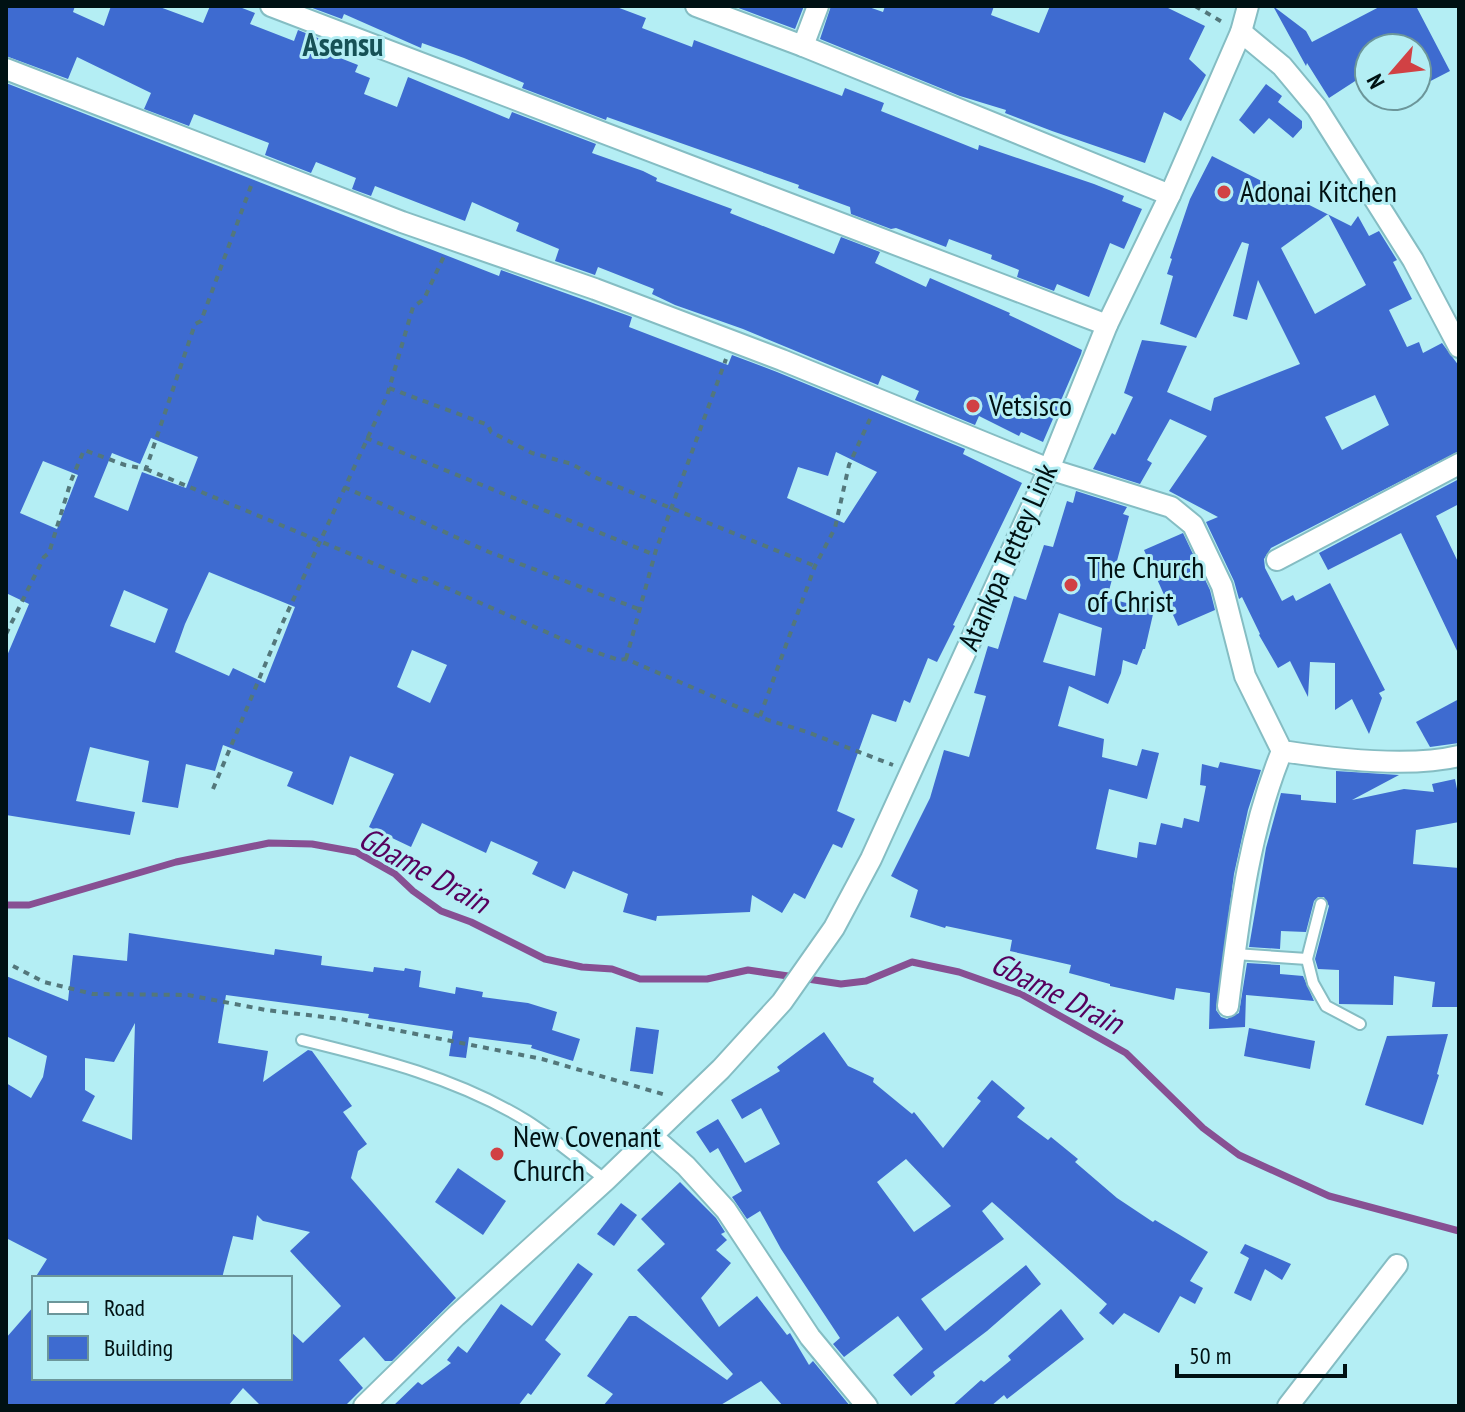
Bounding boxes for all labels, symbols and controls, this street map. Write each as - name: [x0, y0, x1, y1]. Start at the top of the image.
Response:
- district label: Asensu: [302, 23, 383, 65]
- north arrow: [1353, 32, 1433, 112]
- text: N: [1360, 70, 1390, 93]
- place label: Adonai Kitchen: [1240, 171, 1397, 210]
- marker: Adonai Kitchen: [1215, 183, 1233, 201]
- place label: Vetsisco: [988, 385, 1072, 424]
- marker: Vetsisco: [964, 397, 982, 415]
- street label: Atankpa Tettey Link: [948, 456, 1065, 656]
- place label: The Church of Christ: [1087, 547, 1204, 620]
- marker: The Church of Christ: [1062, 576, 1080, 594]
- water label: Gbame Drain: [352, 816, 499, 923]
- water label: Gbame Drain: [984, 941, 1132, 1044]
- place label: New Covenant Church: [513, 1116, 662, 1189]
- marker: New Covenant Church: [488, 1145, 506, 1163]
- legend: [32, 1276, 292, 1380]
- text: Road: [104, 1292, 145, 1323]
- scale bar: [1177, 1328, 1345, 1378]
- text: Building: [104, 1332, 173, 1363]
- text: 50 m: [1189, 1340, 1231, 1371]

